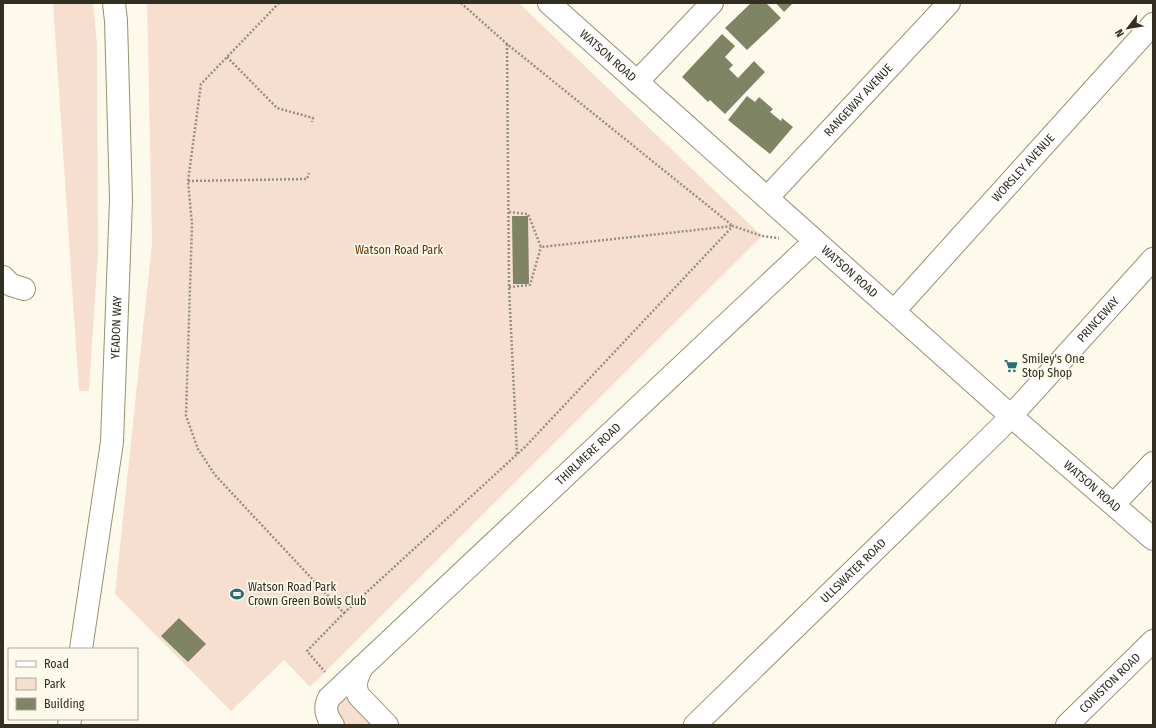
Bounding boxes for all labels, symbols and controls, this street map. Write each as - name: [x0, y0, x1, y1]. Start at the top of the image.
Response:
- north arrow: [1108, 8, 1148, 48]
- street label: WATSON ROAD: [577, 27, 639, 84]
- text: N: [1113, 27, 1127, 39]
- street label: RANGEWAY AVENUE: [821, 61, 896, 139]
- street label: WORSLEY AVENUE: [989, 131, 1058, 205]
- park label: Watson Road Park: [355, 243, 443, 257]
- street label: WATSON ROAD: [818, 243, 881, 300]
- street label: PRINCEWAY: [1074, 294, 1122, 345]
- street label: YEADON WAY: [108, 295, 124, 359]
- place label: Smiley's One Stop Shop: [1022, 352, 1085, 380]
- supermarket icon: Smiley's One Stop Shop: [1003, 358, 1019, 374]
- street label: THIRLMERE ROAD: [553, 420, 624, 488]
- street label: WATSON ROAD: [1061, 458, 1123, 515]
- street label: ULLSWATER ROAD: [818, 536, 889, 606]
- place label: Watson Road Park Crown Green Bowls Club: [248, 580, 366, 608]
- sports icon: Watson Road Park Crown Green Bowls Club: [229, 586, 245, 602]
- legend: [8, 648, 138, 720]
- street label: CONISTON ROAD: [1077, 650, 1143, 716]
- text: Road: [44, 657, 69, 671]
- text: Park: [44, 677, 66, 691]
- text: Building: [44, 697, 85, 711]

